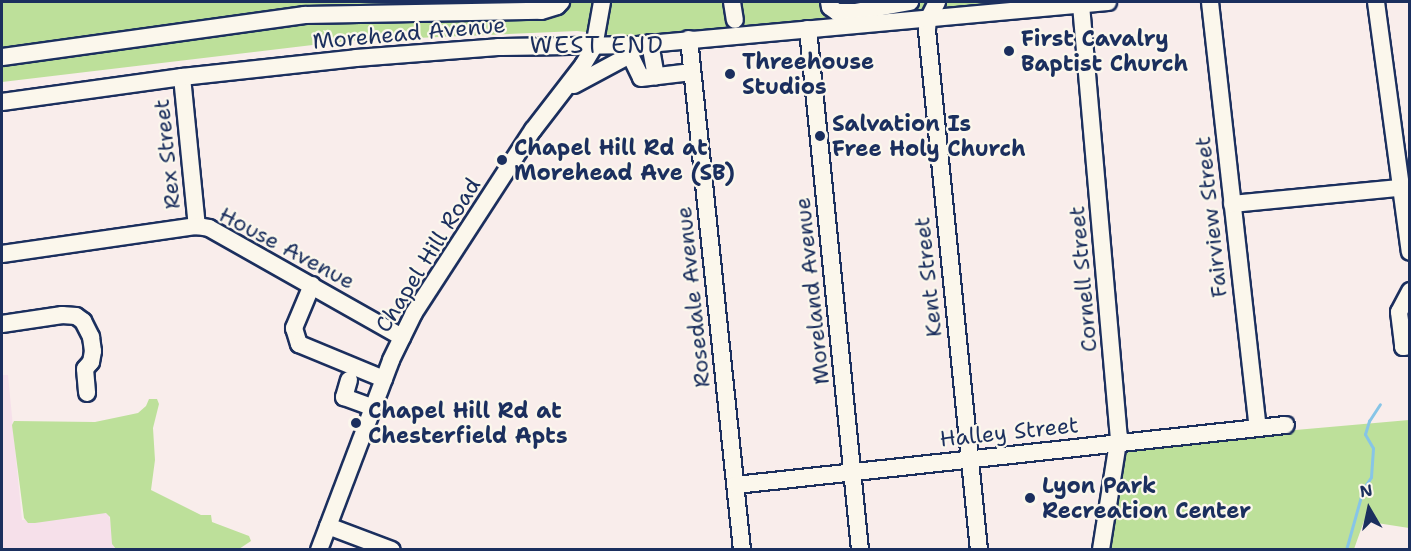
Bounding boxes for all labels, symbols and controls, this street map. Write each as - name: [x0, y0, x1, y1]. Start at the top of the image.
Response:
- street label: Morehead Avenue: [311, 11, 507, 55]
- place label: First Cavalry Baptist Church: [1021, 25, 1188, 76]
- district label: WEST END: [530, 32, 664, 60]
- marker: First Cavalry Baptist Church: [1002, 44, 1016, 58]
- place label: Threehouse Studios: [742, 48, 874, 100]
- marker: Threehouse Studios: [723, 67, 737, 81]
- street label: Rex Street: [148, 98, 186, 210]
- place label: Salvation Is Free Holy Church: [832, 110, 1026, 162]
- marker: Salvation Is Free Holy Church: [813, 129, 827, 143]
- place label: Chapel Hill Rd at Morehead Ave (SB): [514, 134, 735, 186]
- street label: Fairview Street: [1189, 135, 1233, 299]
- marker: Chapel Hill Rd at Morehead Ave (SB): [495, 153, 509, 167]
- street label: Chapel Hill Road: [370, 173, 486, 337]
- street label: Moreland Avenue: [789, 196, 835, 386]
- street label: House Avenue: [215, 201, 359, 295]
- street label: Rosedale Avenue: [670, 205, 716, 389]
- street label: Cornell Street: [1063, 205, 1103, 353]
- street label: Kent Street: [909, 216, 947, 338]
- place label: Chapel Hill Rd at Chesterfield Apts: [368, 397, 568, 448]
- street label: Halley Street: [938, 412, 1080, 452]
- marker: Chapel Hill Rd at Chesterfield Apts: [349, 416, 363, 430]
- place label: Lyon Park Recreation Center: [1042, 472, 1251, 524]
- north arrow: [1339, 479, 1399, 539]
- text: N: [1358, 479, 1374, 502]
- marker: Lyon Park Recreation Center: [1023, 491, 1037, 505]

